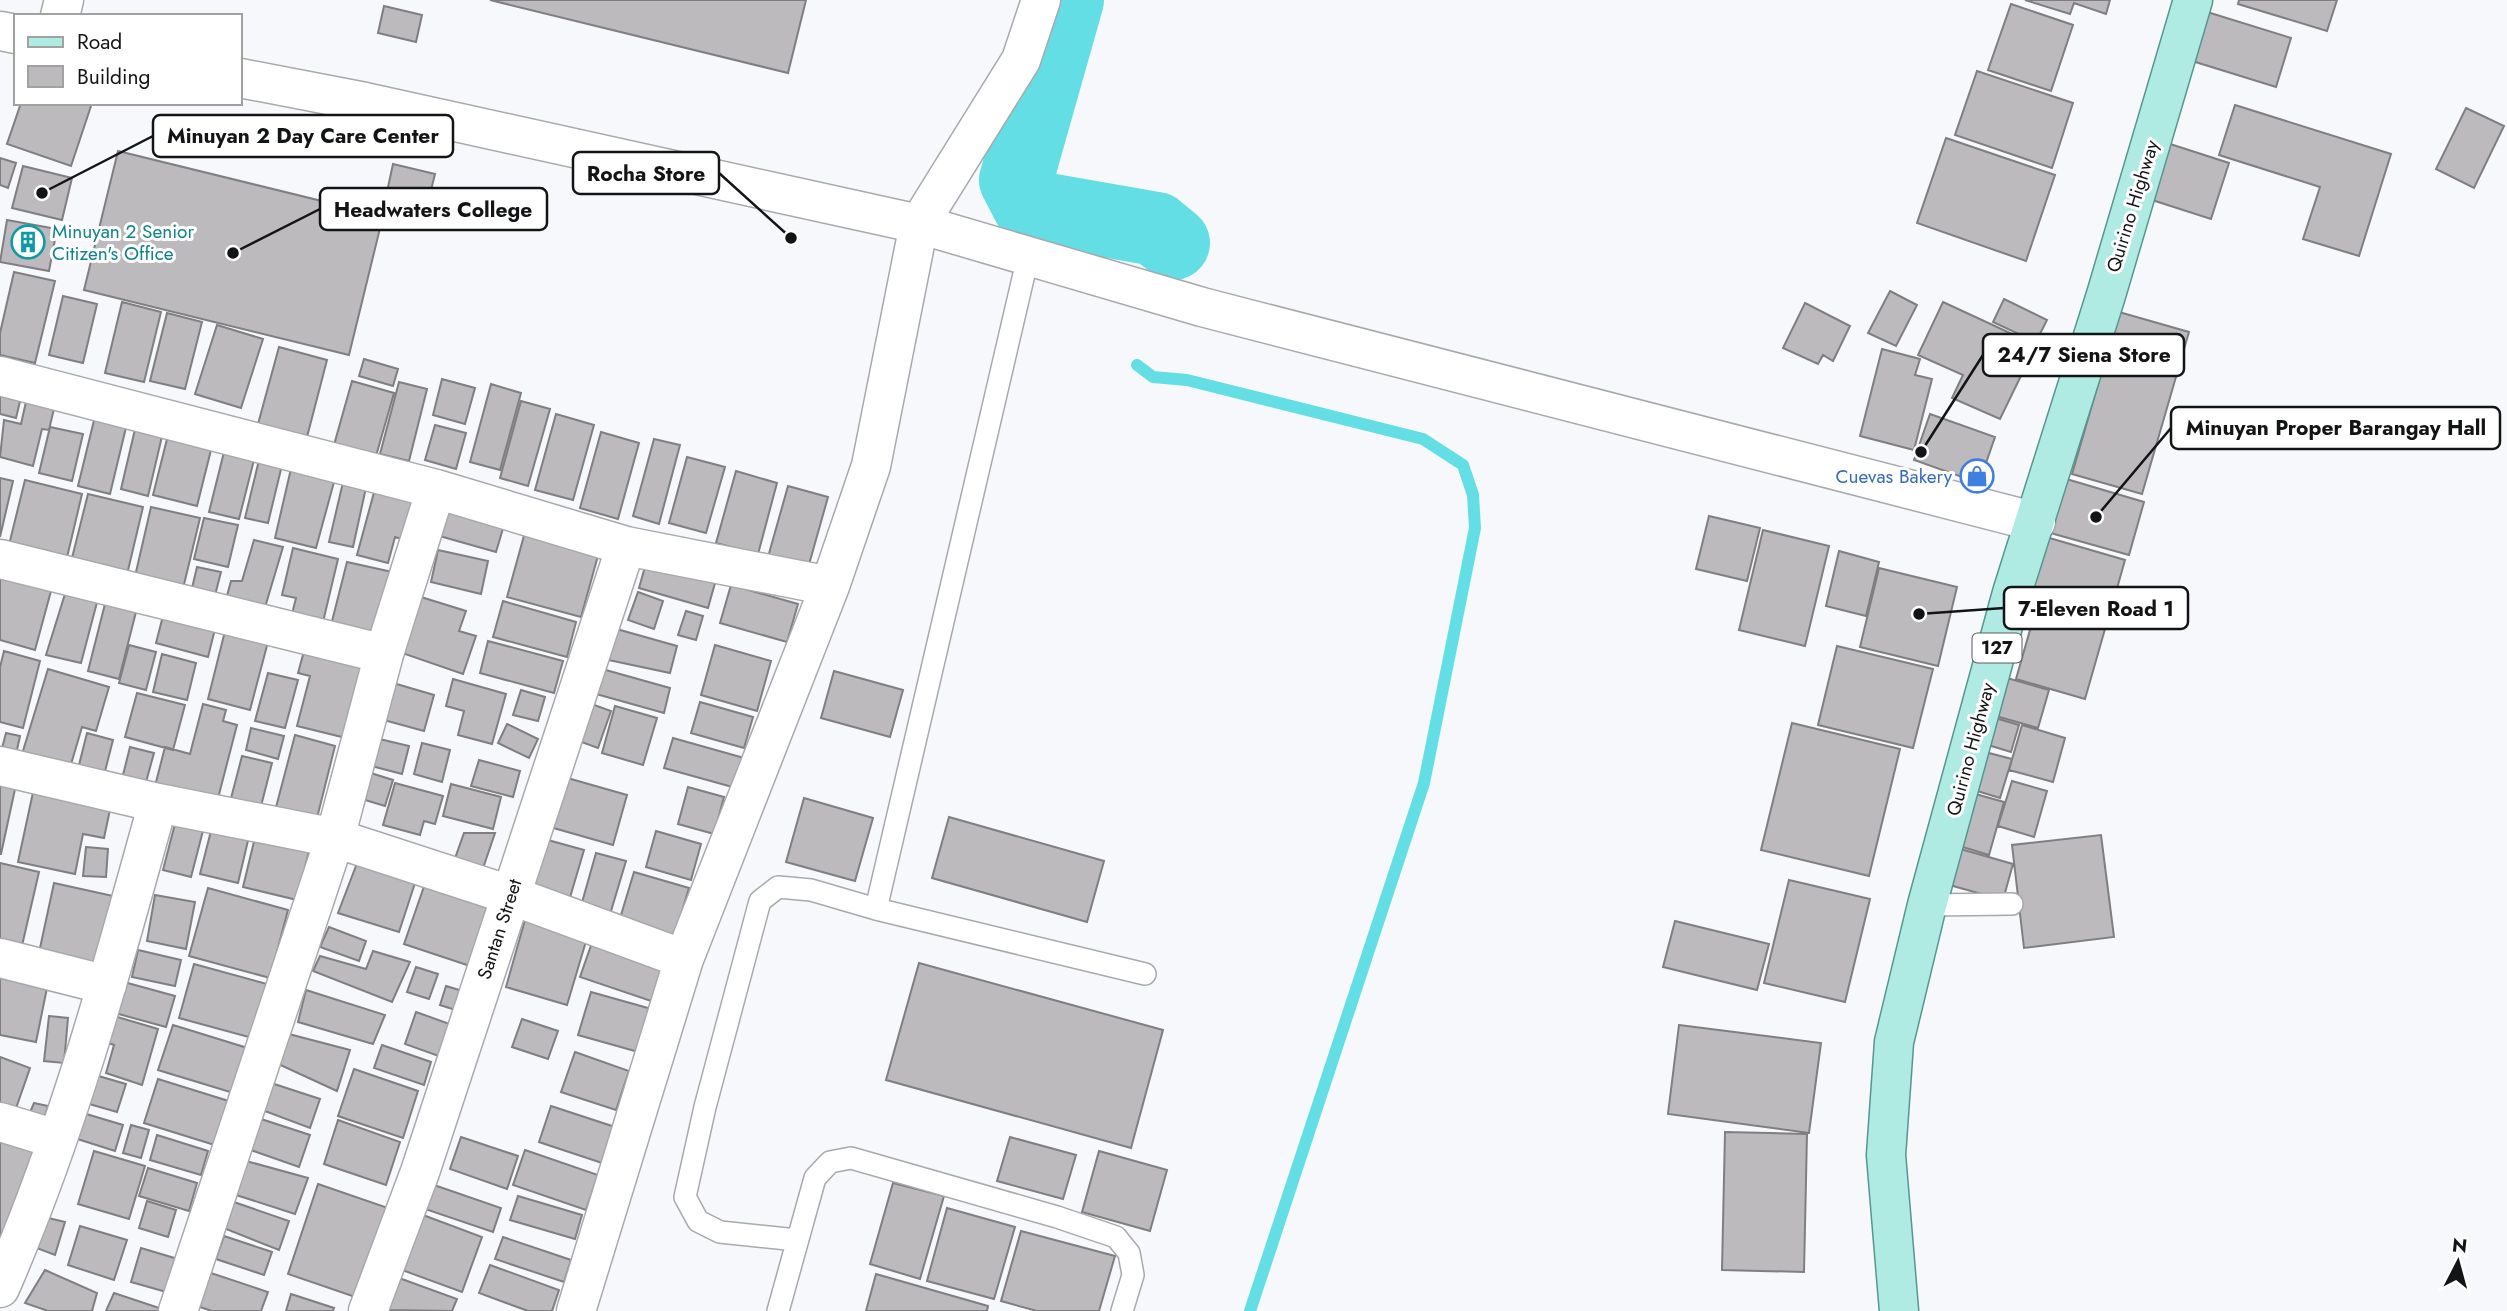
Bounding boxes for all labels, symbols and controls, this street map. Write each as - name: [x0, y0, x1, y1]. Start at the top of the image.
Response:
- legend: [14, 14, 242, 105]
- text: Road: [77, 27, 122, 57]
- text: Building: [77, 62, 150, 92]
- callout: Minuyan 2 Day Care Center: [153, 115, 453, 157]
- text: Minuyan 2 Day Care Center: [167, 121, 439, 151]
- street label: Quirino Highway: [2100, 136, 2166, 276]
- callout: Rocha Store: [573, 152, 719, 194]
- text: Rocha Store: [587, 159, 705, 189]
- callout: Headwaters College: [320, 188, 547, 230]
- text: Headwaters College: [334, 195, 532, 225]
- place label: Minuyan 2 Senior Citizen's Office: [52, 218, 194, 267]
- building icon: Minuyan 2 Senior Citizen's Office: [9, 223, 47, 261]
- callout: 24/7 Siena Store: [1983, 334, 2184, 376]
- text: 24/7 Siena Store: [1997, 340, 2171, 370]
- callout: Minuyan Proper Barangay Hall: [2171, 407, 2500, 449]
- text: Minuyan Proper Barangay Hall: [2186, 413, 2486, 443]
- shop icon: Cuevas Bakery: [1958, 457, 1996, 495]
- place label: Cuevas Bakery: [1836, 463, 1953, 490]
- callout: 7-Eleven Road 1: [2004, 587, 2188, 629]
- text: 7-Eleven Road 1: [2018, 594, 2174, 624]
- road number: 127: [1972, 634, 2022, 662]
- street label: Quirino Highway: [1940, 679, 2001, 819]
- street label: Santan Street: [471, 875, 529, 983]
- north arrow: [2423, 1227, 2493, 1297]
- text: N: [2451, 1231, 2469, 1260]

